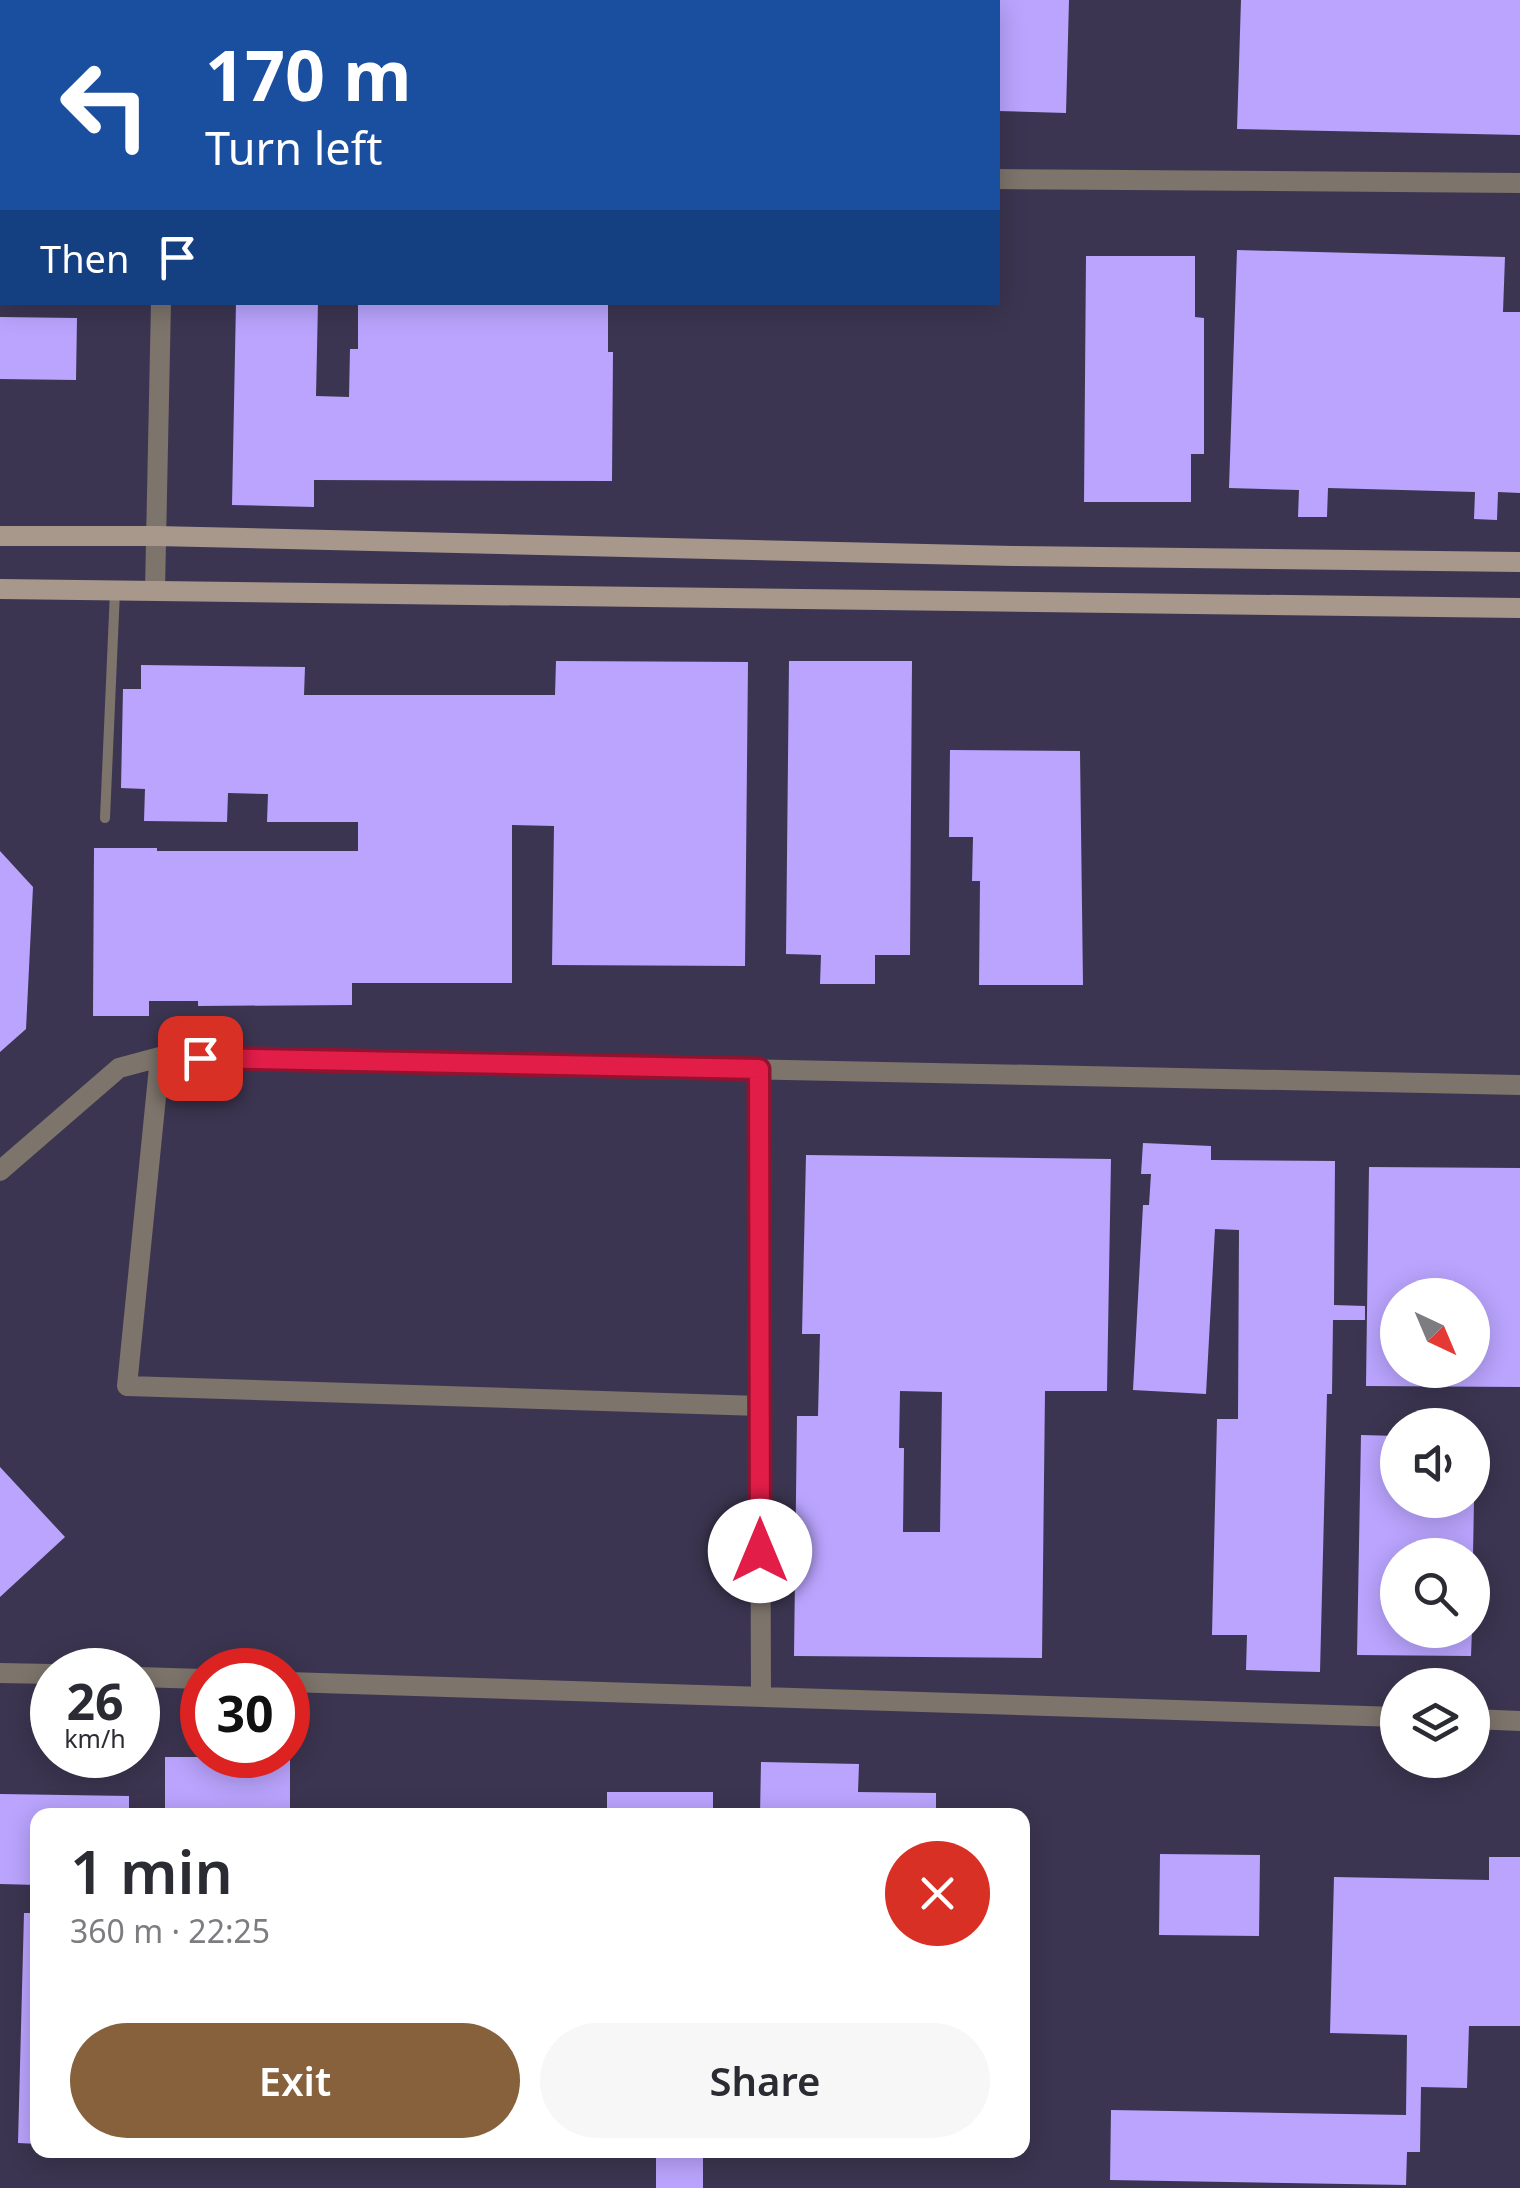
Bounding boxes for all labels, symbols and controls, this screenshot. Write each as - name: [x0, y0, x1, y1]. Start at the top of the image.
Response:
- text: 170 m: [205, 26, 412, 122]
- icon: left: [40, 40, 170, 170]
- text: Turn left: [205, 117, 382, 178]
- icon: arrive: [150, 230, 205, 285]
- text: Then: [40, 232, 130, 284]
- pin: [158, 1016, 243, 1101]
- icon: arrive: [173, 1031, 228, 1086]
- north arrow: [1380, 1278, 1490, 1388]
- map controls: [1380, 1278, 1490, 1778]
- button: sound: [1380, 1408, 1490, 1518]
- position arrow: [708, 1499, 812, 1603]
- button: search: [1380, 1538, 1490, 1648]
- speed limit sign: 30: [180, 1648, 310, 1778]
- text: 26: [66, 1667, 124, 1735]
- button: layers: [1380, 1668, 1490, 1778]
- text: km/h: [64, 1721, 126, 1755]
- text: 1 min: [70, 1830, 233, 1912]
- button: close: [885, 1841, 990, 1946]
- text: 360 m · 22:25: [70, 1909, 270, 1952]
- button: Exit: [70, 2023, 520, 2138]
- button: Share: [540, 2023, 990, 2138]

